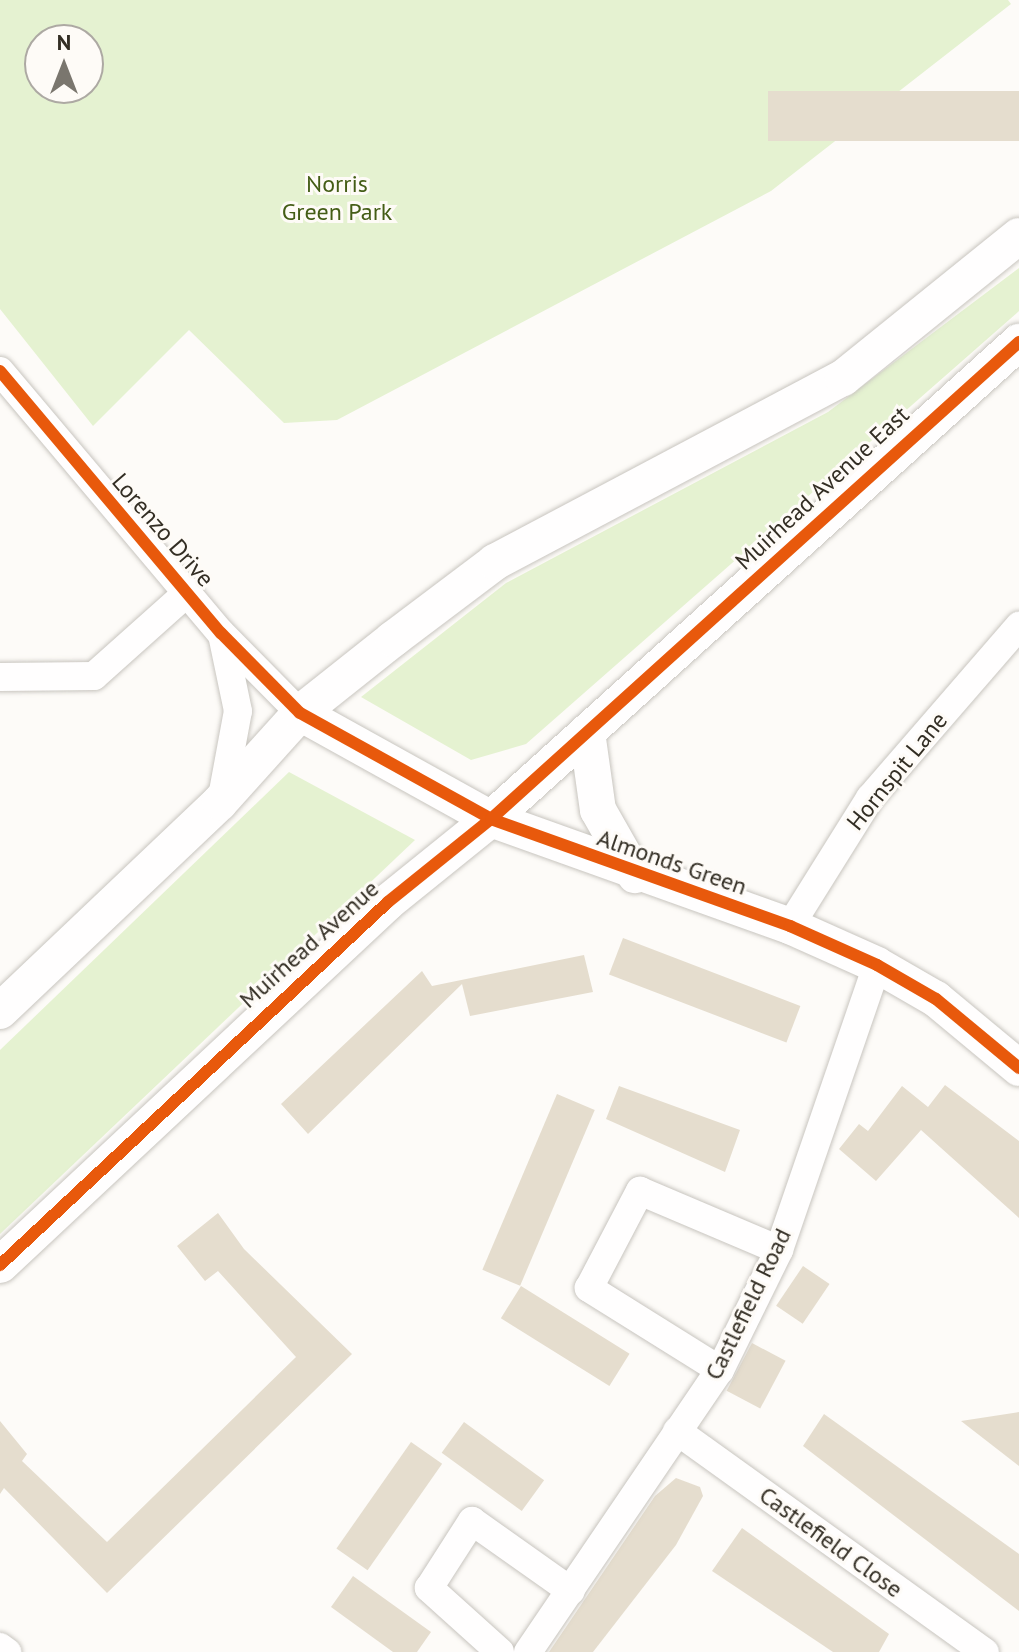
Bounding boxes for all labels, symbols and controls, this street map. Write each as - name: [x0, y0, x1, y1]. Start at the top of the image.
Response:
- north arrow: [24, 24, 104, 104]
- text: N: [57, 28, 71, 56]
- park label: Norris Green Park: [282, 170, 392, 226]
- street label: Muirhead Avenue East: [729, 400, 915, 576]
- street label: Lorenzo Drive: [106, 467, 220, 593]
- street label: Hornspit Lane: [841, 706, 953, 836]
- street label: Almonds Green: [594, 823, 750, 901]
- street label: Muirhead Avenue: [233, 874, 385, 1014]
- street label: Castlefield Road: [699, 1224, 797, 1384]
- street label: Castlefield Close: [754, 1480, 908, 1604]

